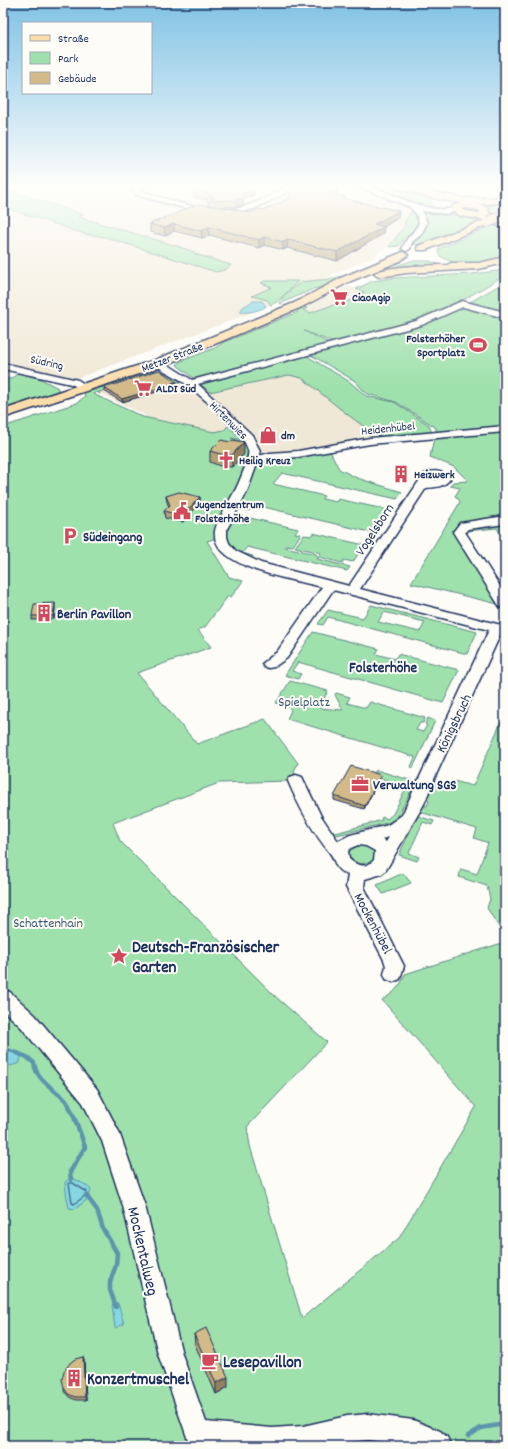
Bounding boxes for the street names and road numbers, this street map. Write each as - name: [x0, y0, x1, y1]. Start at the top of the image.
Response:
- street label: Metzer Straße: [139, 339, 206, 378]
- street label: Südring: [28, 351, 65, 376]
- street label: Hirtenwies: [205, 398, 251, 444]
- street label: Heidenhübel: [360, 418, 416, 441]
- street label: Vogelsborn: [351, 500, 400, 560]
- street label: Königsbruch: [432, 691, 478, 757]
- street label: Mockenhübel: [348, 890, 397, 959]
- street label: Mockentalweg: [119, 1205, 163, 1299]

